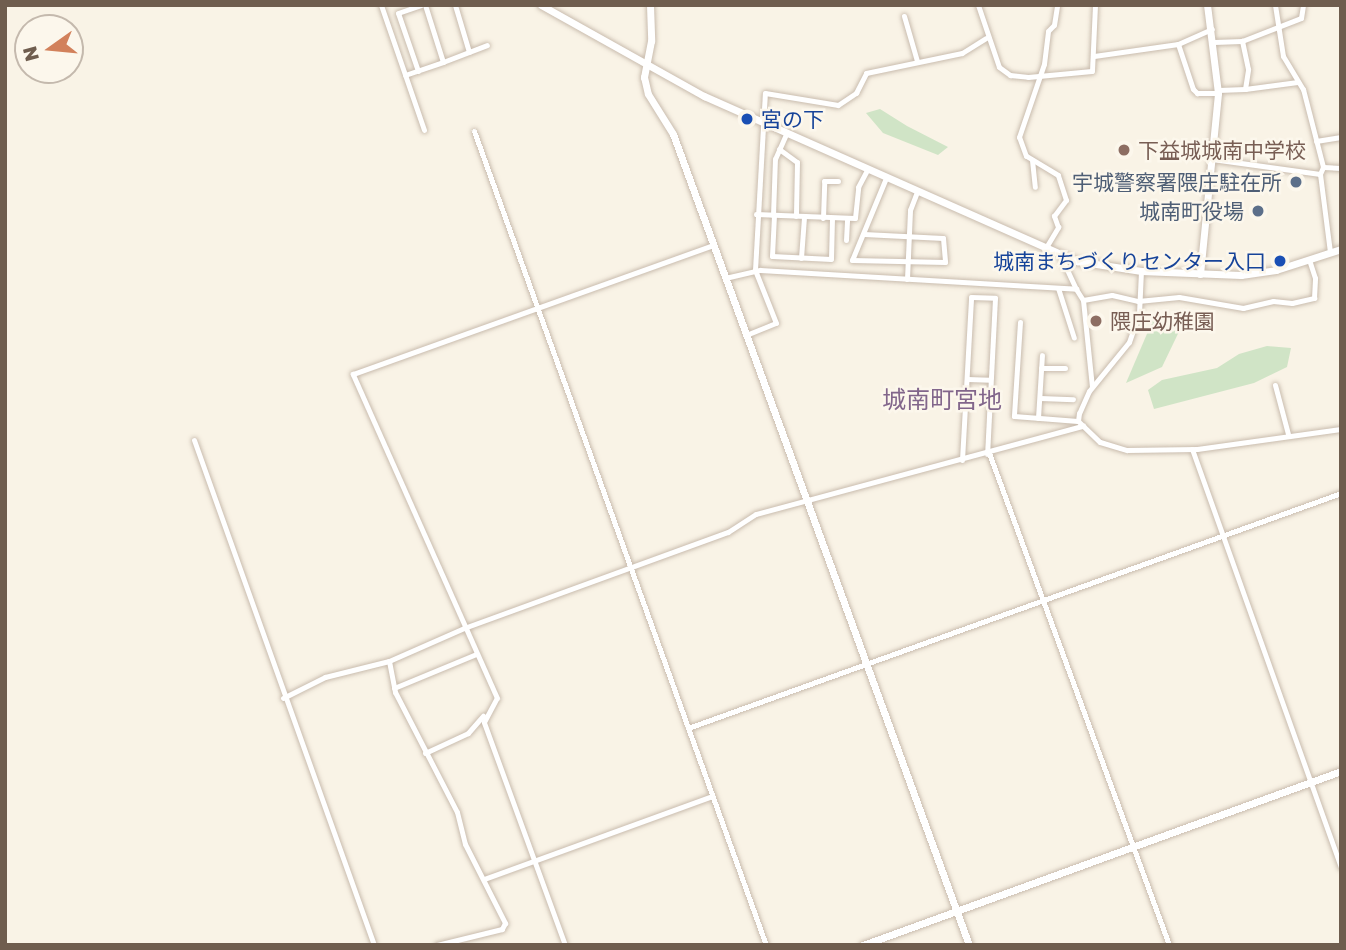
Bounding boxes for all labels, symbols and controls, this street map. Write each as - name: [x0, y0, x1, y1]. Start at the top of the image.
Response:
- north arrow: [14, 14, 84, 84]
- text: N: [17, 44, 43, 64]
- place label: 宮の下: [761, 106, 824, 132]
- marker: 宮の下: [739, 111, 755, 127]
- place label: 下益城城南中学校: [1138, 137, 1306, 163]
- marker: 下益城城南中学校: [1116, 142, 1132, 158]
- place label: 宇城警察署隈庄駐在所: [1072, 169, 1282, 195]
- marker: 宇城警察署隈庄駐在所: [1288, 174, 1304, 190]
- place label: 城南町役場: [1139, 198, 1244, 224]
- marker: 城南町役場: [1250, 203, 1266, 219]
- place label: 城南まちづくりセンター入口: [993, 248, 1266, 274]
- marker: 城南まちづくりセンター入口: [1272, 253, 1288, 269]
- place label: 隈庄幼稚園: [1110, 308, 1215, 334]
- marker: 隈庄幼稚園: [1088, 313, 1104, 329]
- district label: 城南町宮地: [882, 385, 1002, 413]

